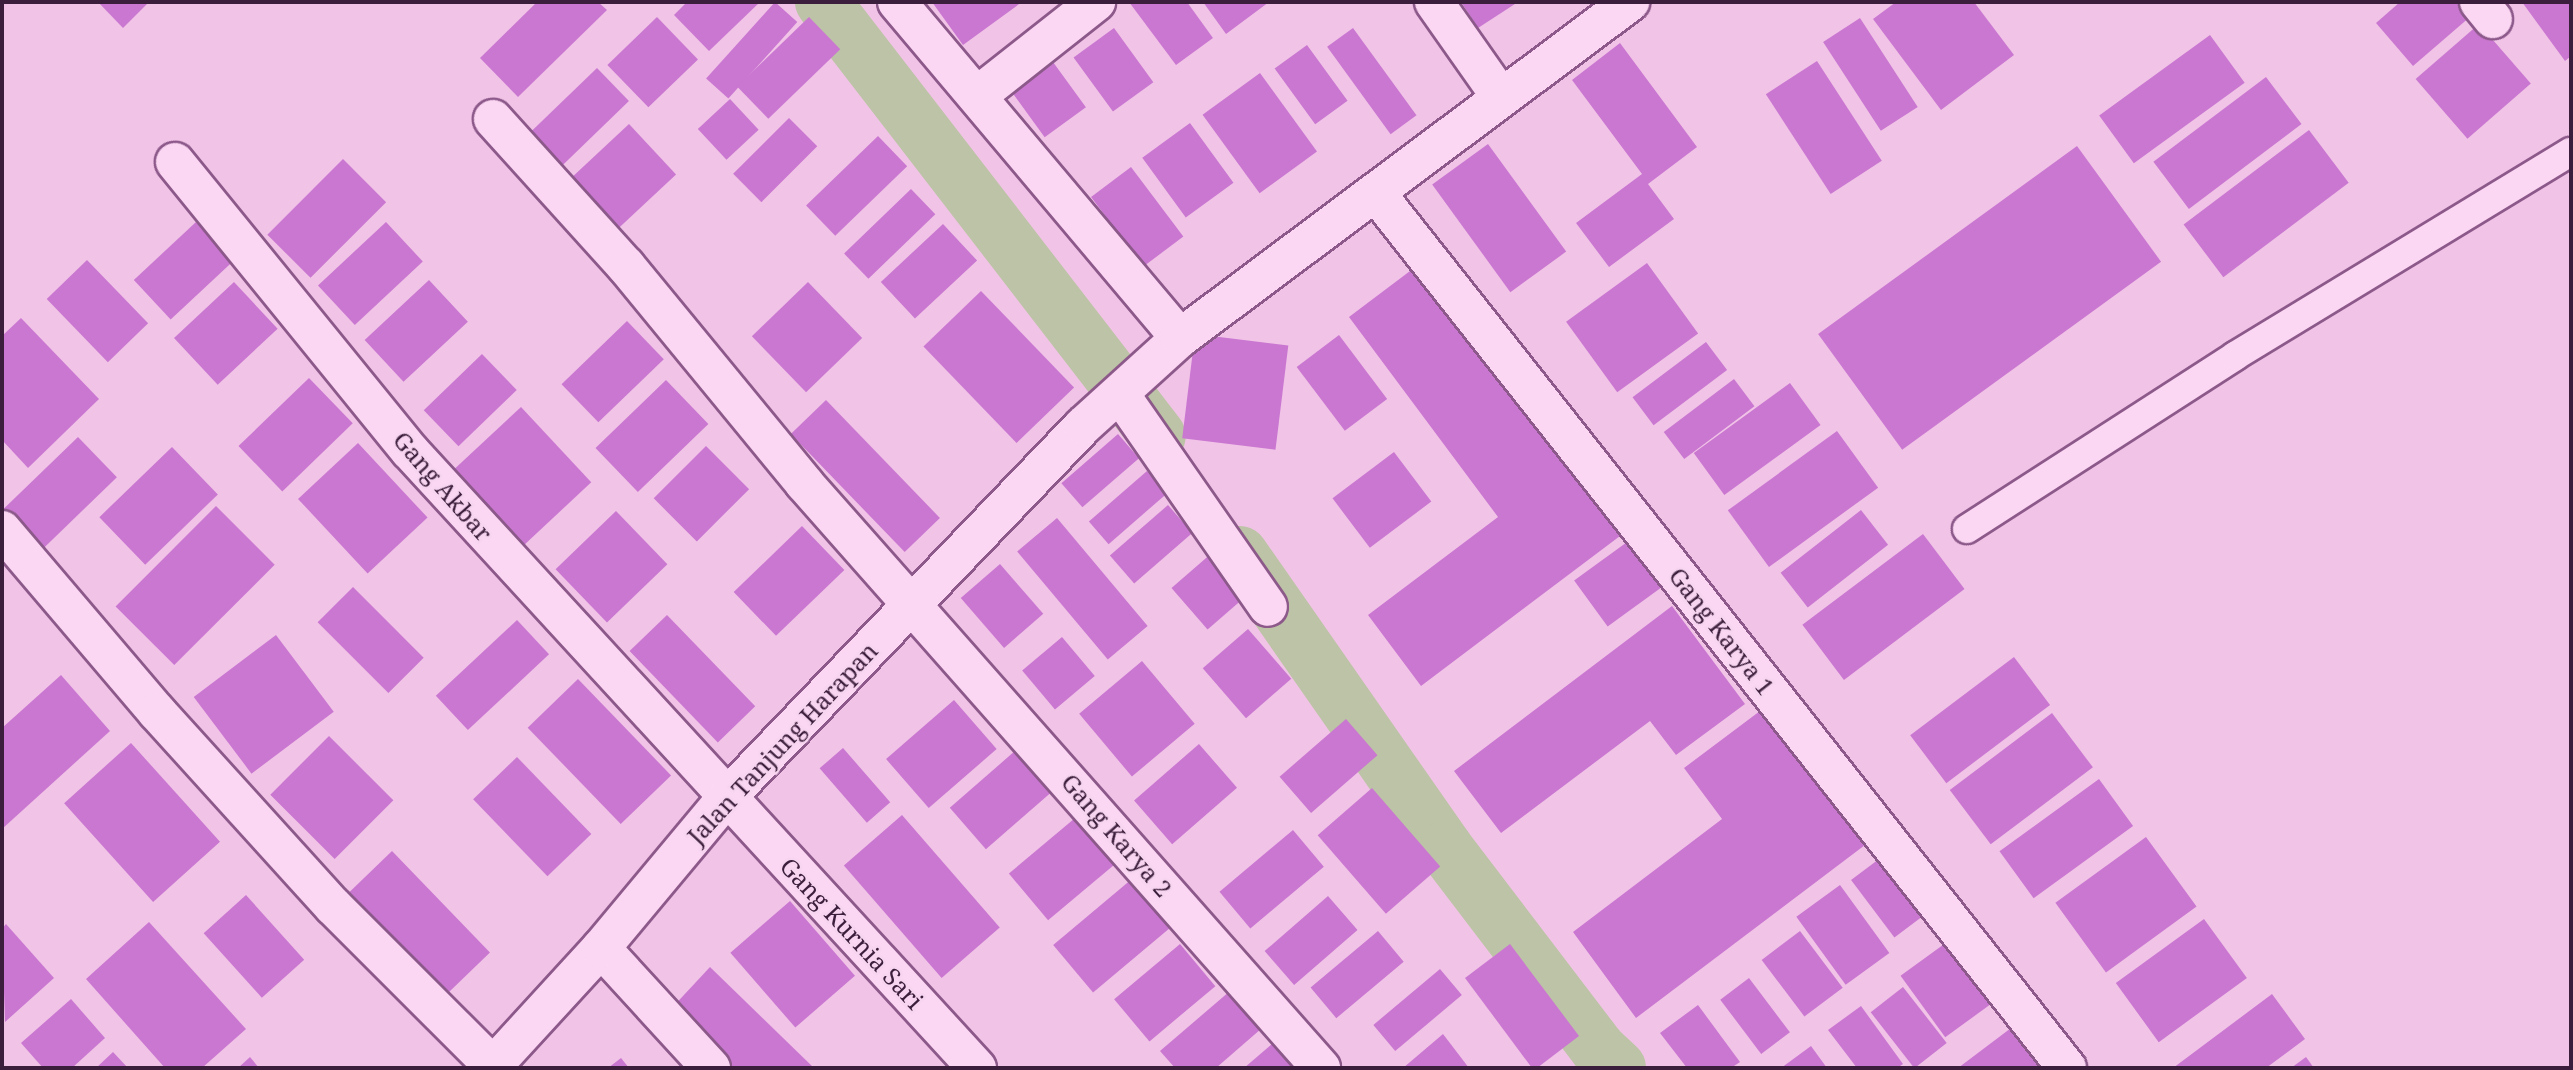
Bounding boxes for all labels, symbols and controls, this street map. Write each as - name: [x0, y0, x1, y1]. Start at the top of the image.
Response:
- street label: Gang Akbar: [388, 425, 498, 547]
- street label: Gang Karya 1: [1663, 562, 1781, 700]
- street label: Jalan Tanjung Harapan: [681, 636, 883, 850]
- street label: Gang Karya 2: [1056, 768, 1178, 902]
- street label: Gang Kurnia Sari: [774, 851, 930, 1015]

